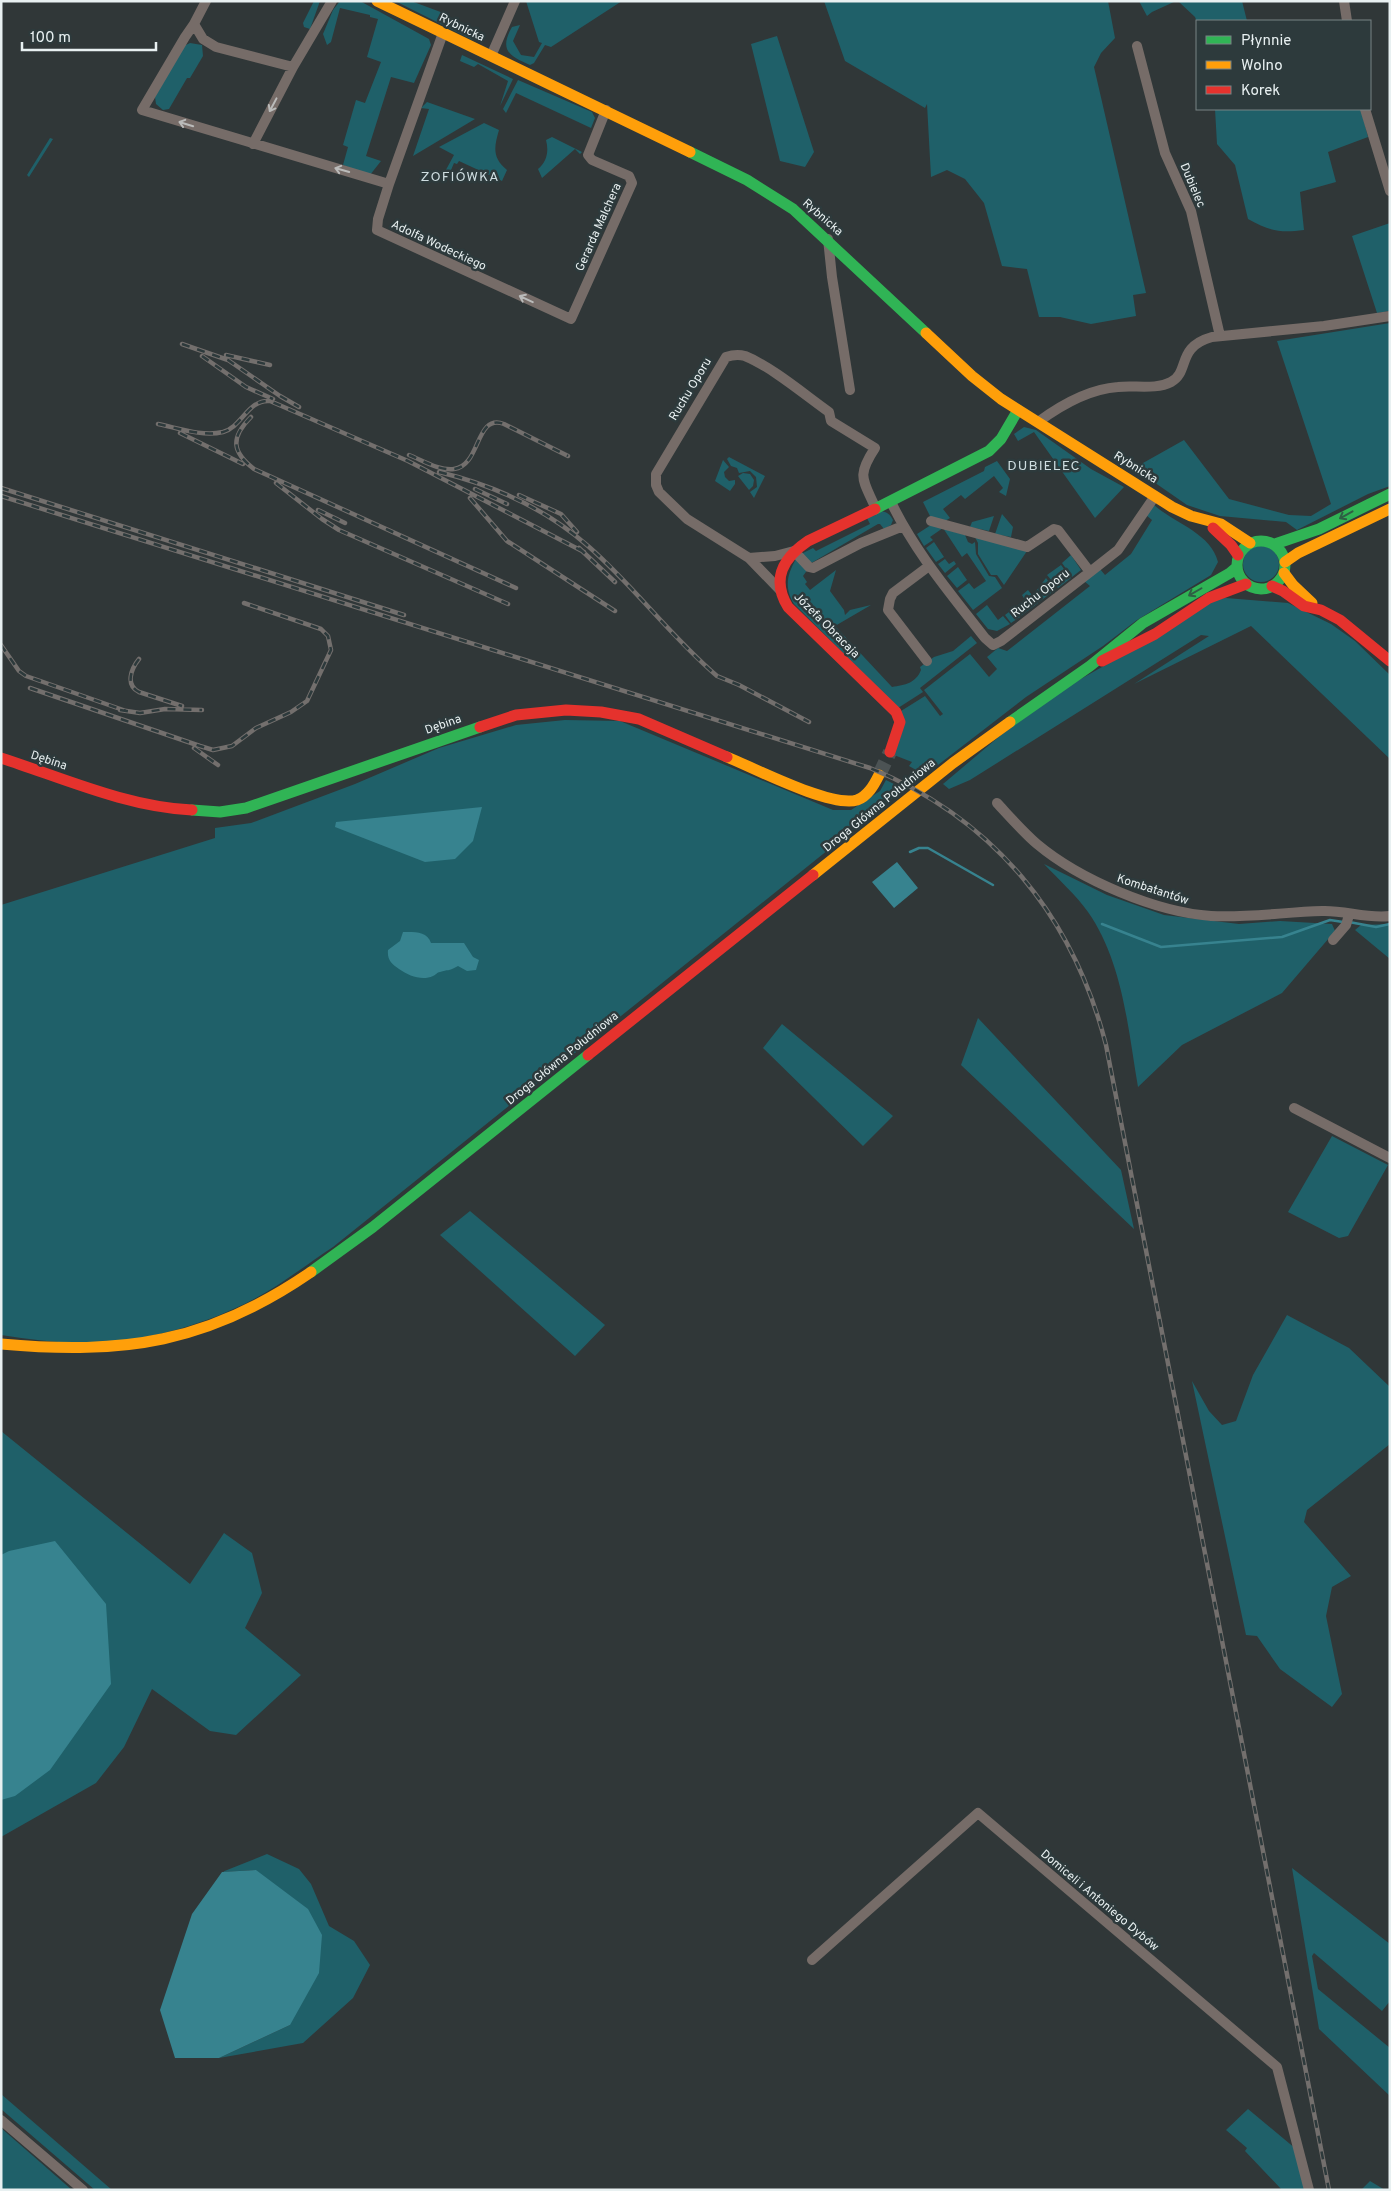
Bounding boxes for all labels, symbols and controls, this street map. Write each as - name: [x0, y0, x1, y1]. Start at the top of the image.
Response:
- street label: Rybnicka: [436, 10, 487, 46]
- scale bar: [22, 20, 156, 52]
- legend: [1196, 20, 1371, 110]
- text: 100 m: [30, 29, 71, 48]
- text: Płynnie: [1241, 32, 1291, 51]
- text: Wolno: [1241, 57, 1283, 76]
- text: Korek: [1241, 82, 1280, 101]
- one-way arrow: [268, 97, 277, 112]
- one-way arrow: [179, 118, 195, 128]
- street label: Dubielec: [1176, 161, 1209, 210]
- one-way arrow: [334, 165, 350, 174]
- district label: ZOFIÓWKA: [420, 168, 500, 186]
- street label: Gerarda Malchera: [572, 181, 626, 274]
- street label: Rybnicka: [799, 196, 846, 240]
- street label: Adolfa Wodeckiego: [388, 217, 489, 275]
- one-way arrow: [519, 293, 534, 303]
- street label: Ruchu Oporu: [666, 355, 716, 424]
- street label: Rybnicka: [1110, 448, 1160, 488]
- district label: DUBIELEC: [1007, 458, 1081, 475]
- one-way arrow: [1339, 510, 1353, 520]
- street label: Ruchu Oporu: [1008, 566, 1073, 622]
- one-way arrow: [1189, 587, 1203, 597]
- street label: Józefa Obracaja: [790, 589, 863, 662]
- street label: Dębina: [423, 711, 464, 739]
- street label: Dębina: [28, 748, 69, 774]
- street label: Droga Główna Południowa: [820, 755, 939, 856]
- street label: Kombatantów: [1115, 871, 1191, 909]
- street label: Droga Główna Południowa: [503, 1008, 622, 1109]
- street label: Domiceli i Antoniego Dybów: [1037, 1846, 1162, 1955]

